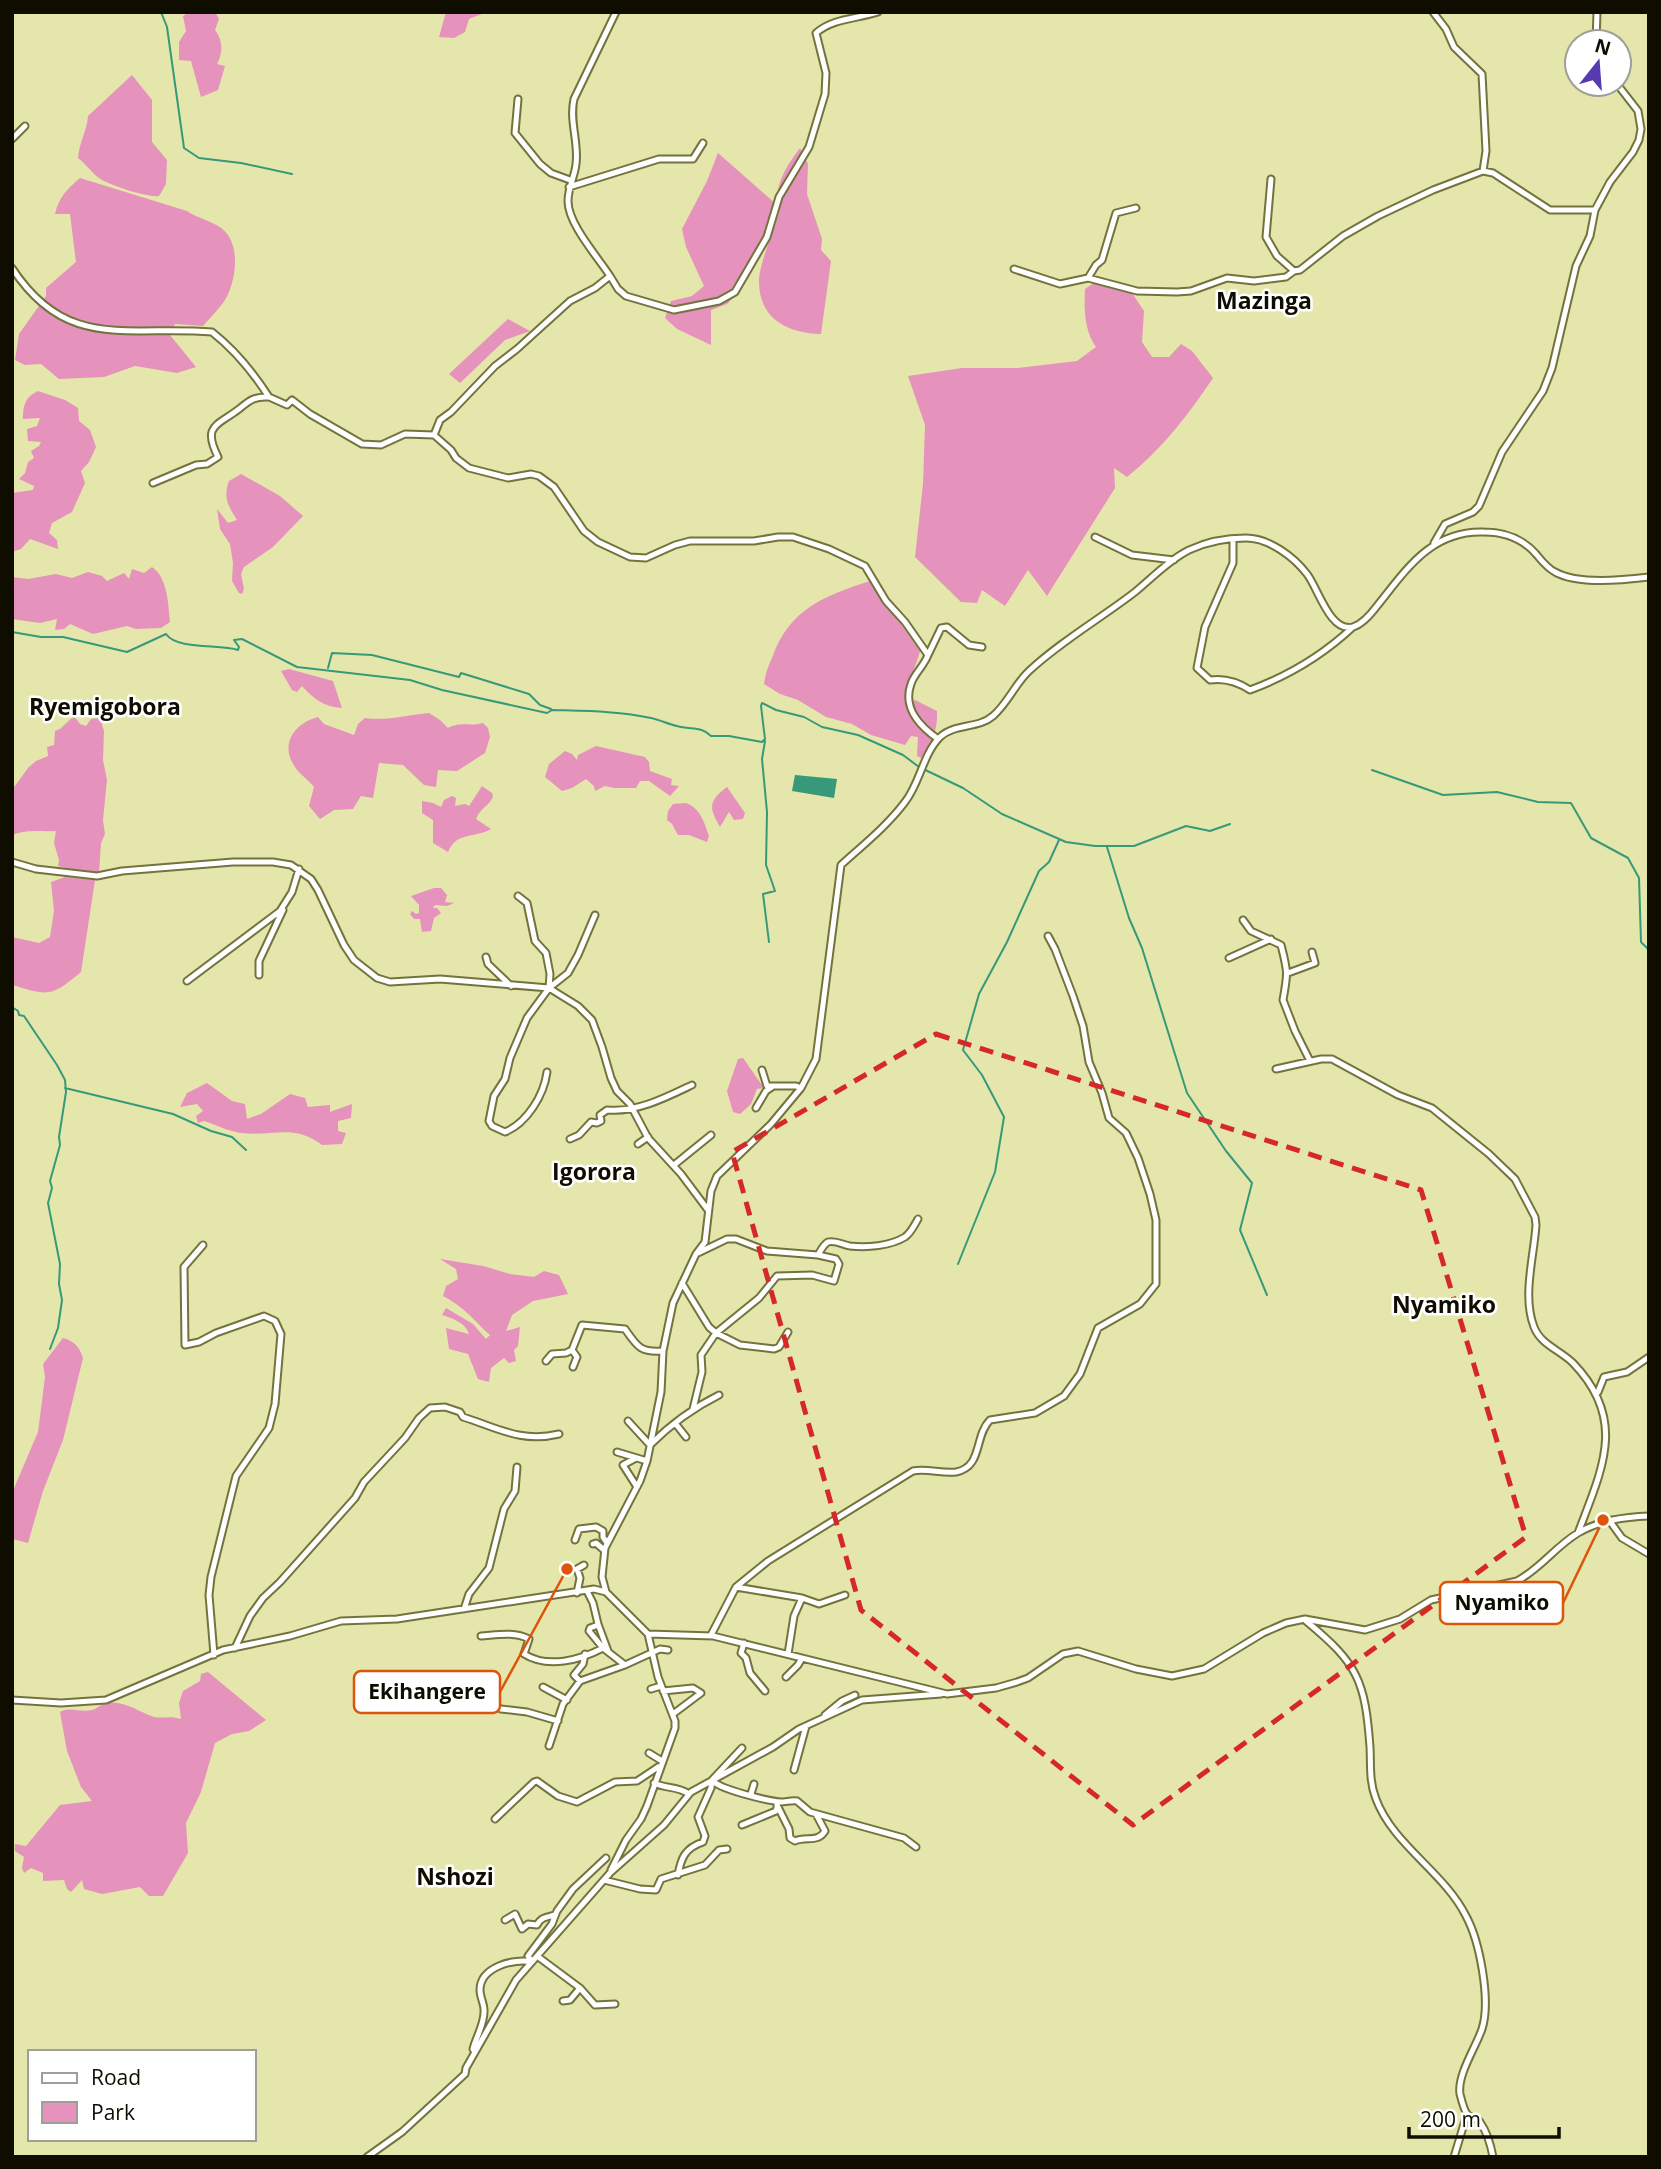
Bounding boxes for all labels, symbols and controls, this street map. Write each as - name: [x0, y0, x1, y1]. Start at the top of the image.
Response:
- north arrow: [1563, 28, 1633, 98]
- text: N: [1592, 32, 1614, 61]
- district label: Mazinga: [1216, 284, 1312, 316]
- district label: Ryemigobora: [29, 690, 181, 722]
- district label: Igorora: [552, 1155, 636, 1187]
- district label: Nyamiko: [1392, 1288, 1496, 1320]
- callout: Nyamiko: [1440, 1582, 1563, 1624]
- text: Nyamiko: [1455, 1588, 1549, 1616]
- callout: Ekihangere: [354, 1671, 500, 1713]
- text: Ekihangere: [368, 1677, 486, 1705]
- district label: Nshozi: [416, 1860, 494, 1892]
- legend: [28, 2050, 256, 2141]
- text: Road: [91, 2063, 141, 2091]
- scale bar: [1409, 2096, 1560, 2140]
- text: Park: [91, 2098, 135, 2126]
- text: 200 m: [1420, 2105, 1481, 2133]

